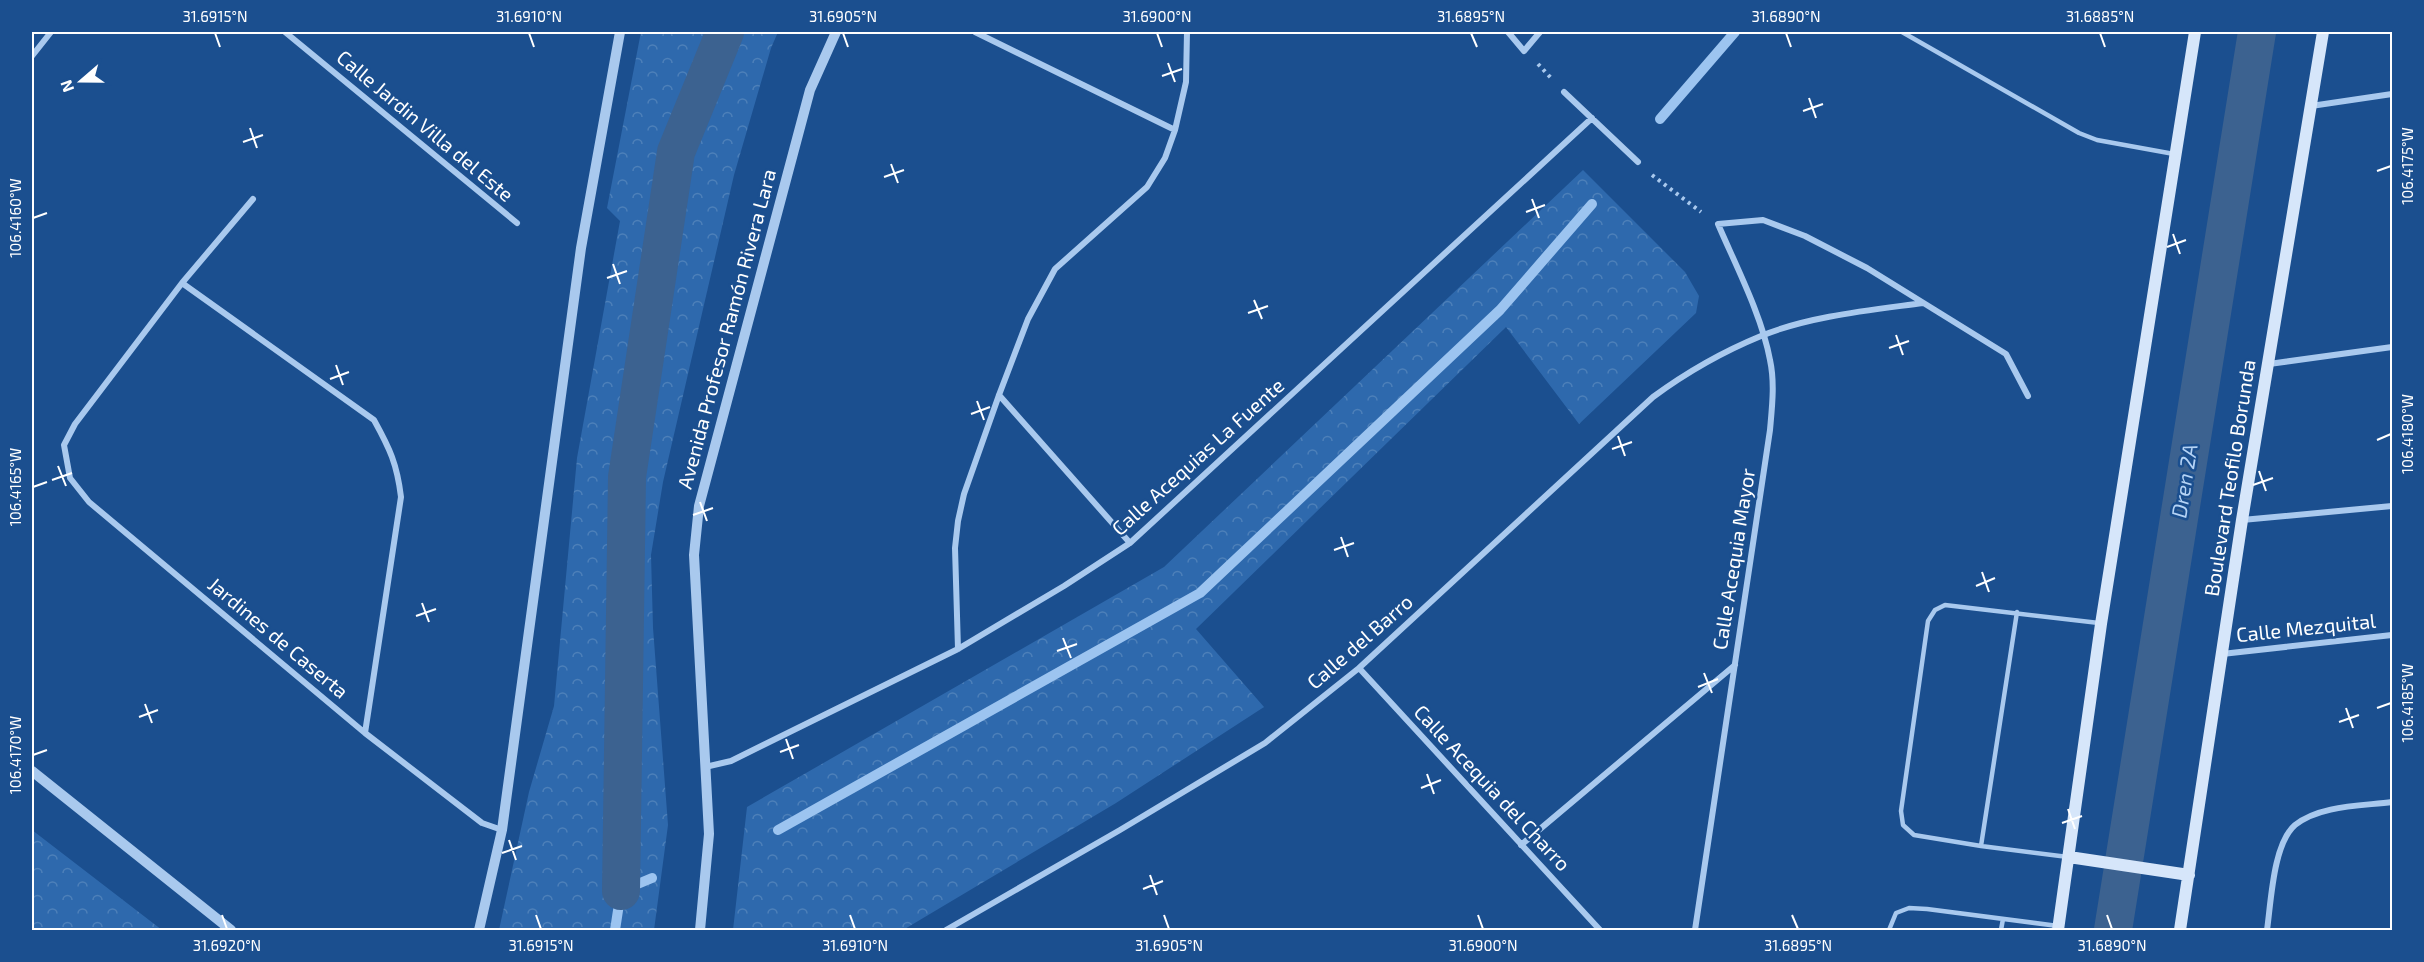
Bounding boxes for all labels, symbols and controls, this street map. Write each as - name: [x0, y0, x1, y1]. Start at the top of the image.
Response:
- text: 31.6915°N: [183, 7, 247, 25]
- text: 31.6910°N: [496, 7, 562, 25]
- text: 31.6905°N: [809, 7, 877, 25]
- text: 31.6900°N: [1122, 7, 1192, 25]
- text: 31.6895°N: [1437, 7, 1505, 25]
- text: 31.6890°N: [1751, 7, 1821, 25]
- text: 31.6885°N: [2066, 7, 2134, 25]
- street label: Calle Jardin Villa del Este: [333, 44, 519, 206]
- north arrow: [51, 51, 111, 111]
- text: N: [56, 78, 77, 95]
- text: 106.4175°W: [2398, 127, 2416, 205]
- street label: Avenida Profesor Ramón Rivera Lara: [672, 166, 780, 491]
- text: 106.4160°W: [6, 178, 24, 258]
- street label: Boulevard Teofilo Borunda: [2198, 358, 2260, 598]
- street label: Calle Acequias La Fuente: [1106, 373, 1288, 540]
- text: 106.4180°W: [2398, 394, 2416, 474]
- water label: Dren 2A: [2165, 442, 2202, 520]
- text: 106.4165°W: [6, 448, 24, 526]
- street label: Calle Acequia Mayor: [1707, 466, 1759, 651]
- street label: Jardines de Caserta: [204, 572, 354, 703]
- street label: Calle del Barro: [1302, 589, 1417, 694]
- street label: Calle Mezquital: [2235, 608, 2377, 646]
- text: 106.4185°W: [2398, 664, 2416, 742]
- street label: Calle Acequia del Charro: [1410, 699, 1576, 875]
- text: 106.4170°W: [6, 716, 24, 794]
- text: 31.6920°N: [193, 936, 261, 954]
- text: 31.6915°N: [509, 936, 573, 954]
- text: 31.6910°N: [822, 936, 888, 954]
- text: 31.6905°N: [1135, 936, 1203, 954]
- text: 31.6900°N: [1448, 936, 1518, 954]
- text: 31.6895°N: [1764, 936, 1832, 954]
- text: 31.6890°N: [2077, 936, 2147, 954]

